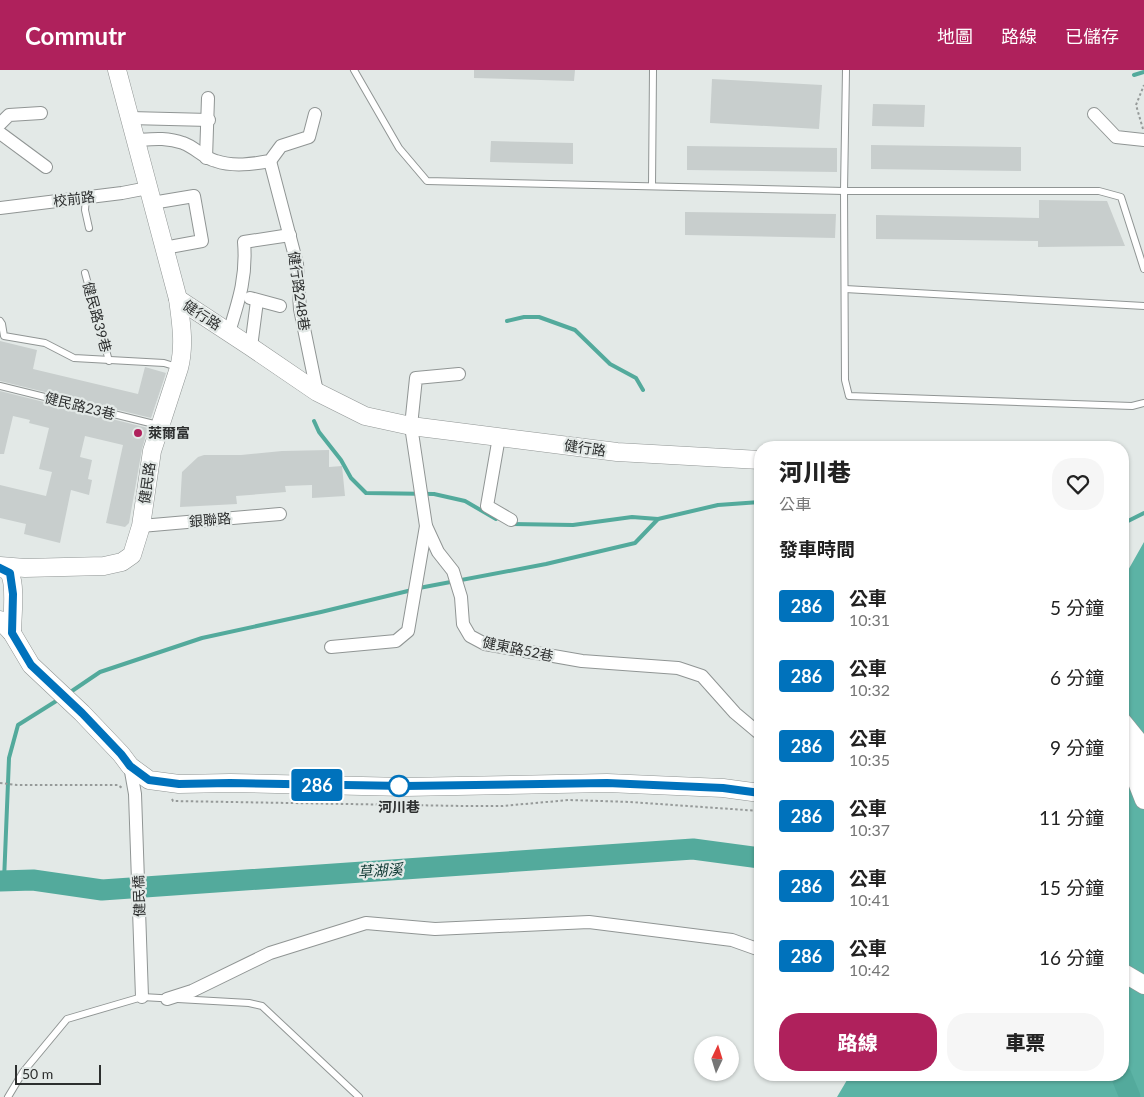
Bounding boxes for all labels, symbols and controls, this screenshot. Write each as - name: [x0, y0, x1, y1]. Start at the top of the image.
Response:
- text: Commutr: [25, 21, 126, 50]
- text: 地圖: [937, 25, 973, 47]
- text: 路線: [1001, 25, 1037, 47]
- text: 已儲存: [1065, 25, 1119, 47]
- street label: 校前路: [52, 188, 96, 209]
- street label: 健行路248巷: [285, 250, 314, 332]
- street label: 健民路39巷: [80, 280, 115, 354]
- street label: 健行路: [180, 296, 225, 333]
- street label: 健民路23巷: [43, 389, 117, 423]
- place label: 萊爾富: [148, 424, 190, 441]
- marker: 萊爾富: [132, 427, 144, 439]
- street label: 健行路: [563, 436, 607, 459]
- text: 河川巷: [779, 457, 851, 486]
- button: heart: [1052, 458, 1104, 510]
- street label: 健民路: [135, 461, 158, 505]
- text: 公車: [779, 494, 811, 513]
- street label: 銀聯路: [188, 509, 232, 530]
- text: 發車時間: [779, 537, 855, 560]
- text: 公車: [849, 586, 887, 609]
- text: 286: [791, 595, 822, 617]
- text: 5 分鐘: [1050, 596, 1104, 619]
- text: 10:31: [849, 610, 890, 629]
- street label: 健東路52巷: [481, 633, 555, 664]
- text: 公車: [849, 656, 887, 679]
- text: 286: [791, 665, 822, 687]
- text: 6 分鐘: [1050, 666, 1104, 689]
- text: 10:32: [849, 680, 890, 699]
- text: 公車: [849, 726, 887, 749]
- text: 286: [791, 735, 822, 757]
- text: 9 分鐘: [1050, 736, 1104, 759]
- text: 10:35: [849, 750, 890, 769]
- line badge: 286: [288, 769, 346, 801]
- text: 286: [301, 774, 333, 796]
- marker: 河川巷: [388, 775, 410, 797]
- text: 公車: [849, 796, 887, 819]
- place label: 河川巷: [378, 798, 420, 815]
- text: 286: [791, 805, 822, 827]
- text: 11 分鐘: [1039, 806, 1104, 829]
- text: 10:37: [849, 820, 890, 839]
- water label: 草湖溪: [357, 859, 405, 881]
- text: 公車: [849, 866, 887, 889]
- street label: 健民橋: [129, 875, 148, 917]
- text: 286: [791, 875, 822, 897]
- text: 15 分鐘: [1039, 876, 1104, 899]
- text: 10:41: [849, 890, 890, 909]
- text: 公車: [849, 936, 887, 959]
- text: 286: [791, 945, 822, 967]
- text: 16 分鐘: [1039, 946, 1104, 969]
- text: 10:42: [849, 960, 890, 979]
- button: 路線: [779, 1013, 937, 1071]
- button: 車票: [947, 1013, 1104, 1071]
- north arrow: [694, 1036, 739, 1081]
- map controls: [694, 1036, 739, 1081]
- scale bar: [15, 1062, 101, 1085]
- text: 50 m: [22, 1065, 53, 1082]

